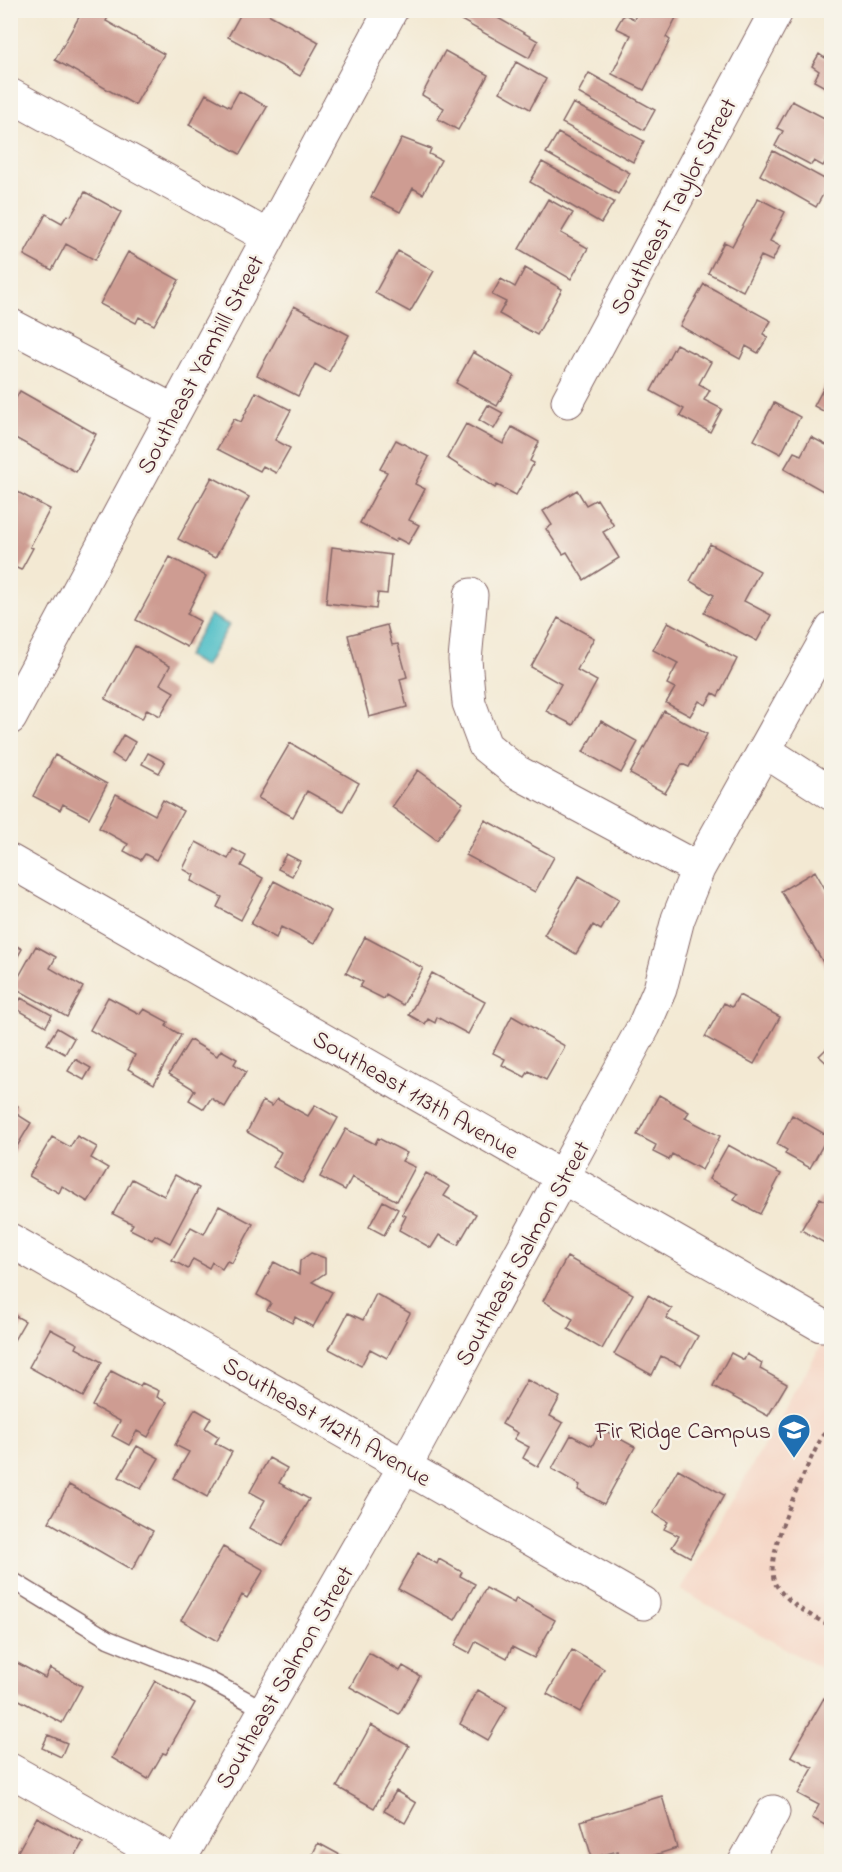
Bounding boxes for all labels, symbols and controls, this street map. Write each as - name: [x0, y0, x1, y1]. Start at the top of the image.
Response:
- street label: Southeast Taylor Street: [603, 92, 748, 322]
- street label: Southeast Yamhill Street: [130, 249, 275, 481]
- street label: Southeast 113th Avenue: [305, 1023, 525, 1170]
- street label: Southeast Salmon Street: [448, 1135, 601, 1373]
- street label: Southeast 112th Avenue: [215, 1349, 437, 1497]
- school or university icon: Fir Ridge Campus: [776, 1412, 812, 1459]
- place label: Fir Ridge Campus: [594, 1415, 771, 1450]
- street label: Southeast Salmon Street: [208, 1560, 365, 1796]

